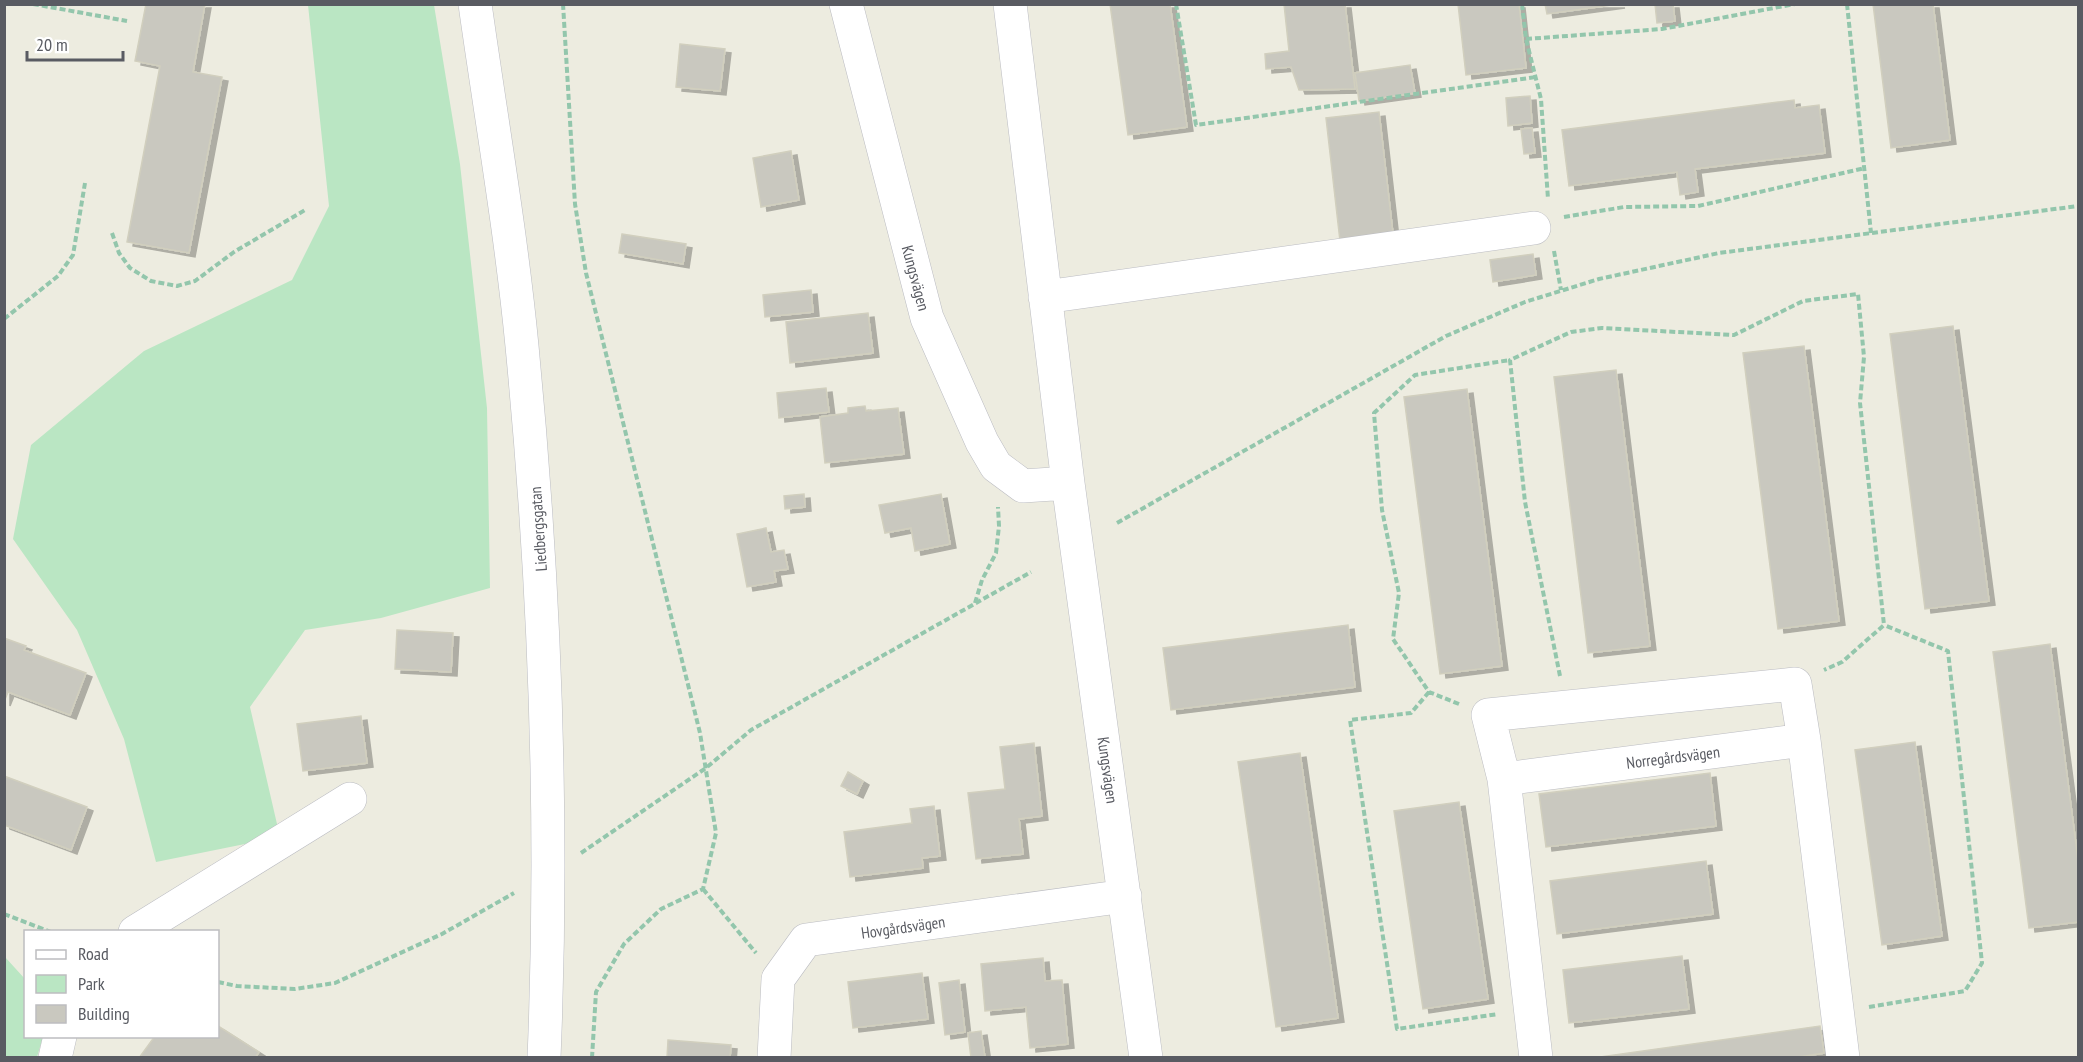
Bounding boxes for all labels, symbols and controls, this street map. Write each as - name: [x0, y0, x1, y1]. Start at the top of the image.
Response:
- scale bar: [27, 24, 123, 62]
- text: 20 m: [36, 33, 68, 56]
- street label: Kungsvägen: [898, 243, 934, 313]
- street label: Liedbergsgatan: [525, 486, 551, 572]
- street label: Kungsvägen: [1093, 735, 1123, 805]
- street label: Norregårdsvägen: [1625, 741, 1721, 773]
- street label: Hovgårdsvägen: [860, 911, 946, 943]
- legend: [24, 930, 219, 1038]
- text: Road: [78, 942, 109, 965]
- text: Park: [78, 972, 105, 995]
- text: Building: [78, 1002, 130, 1025]

